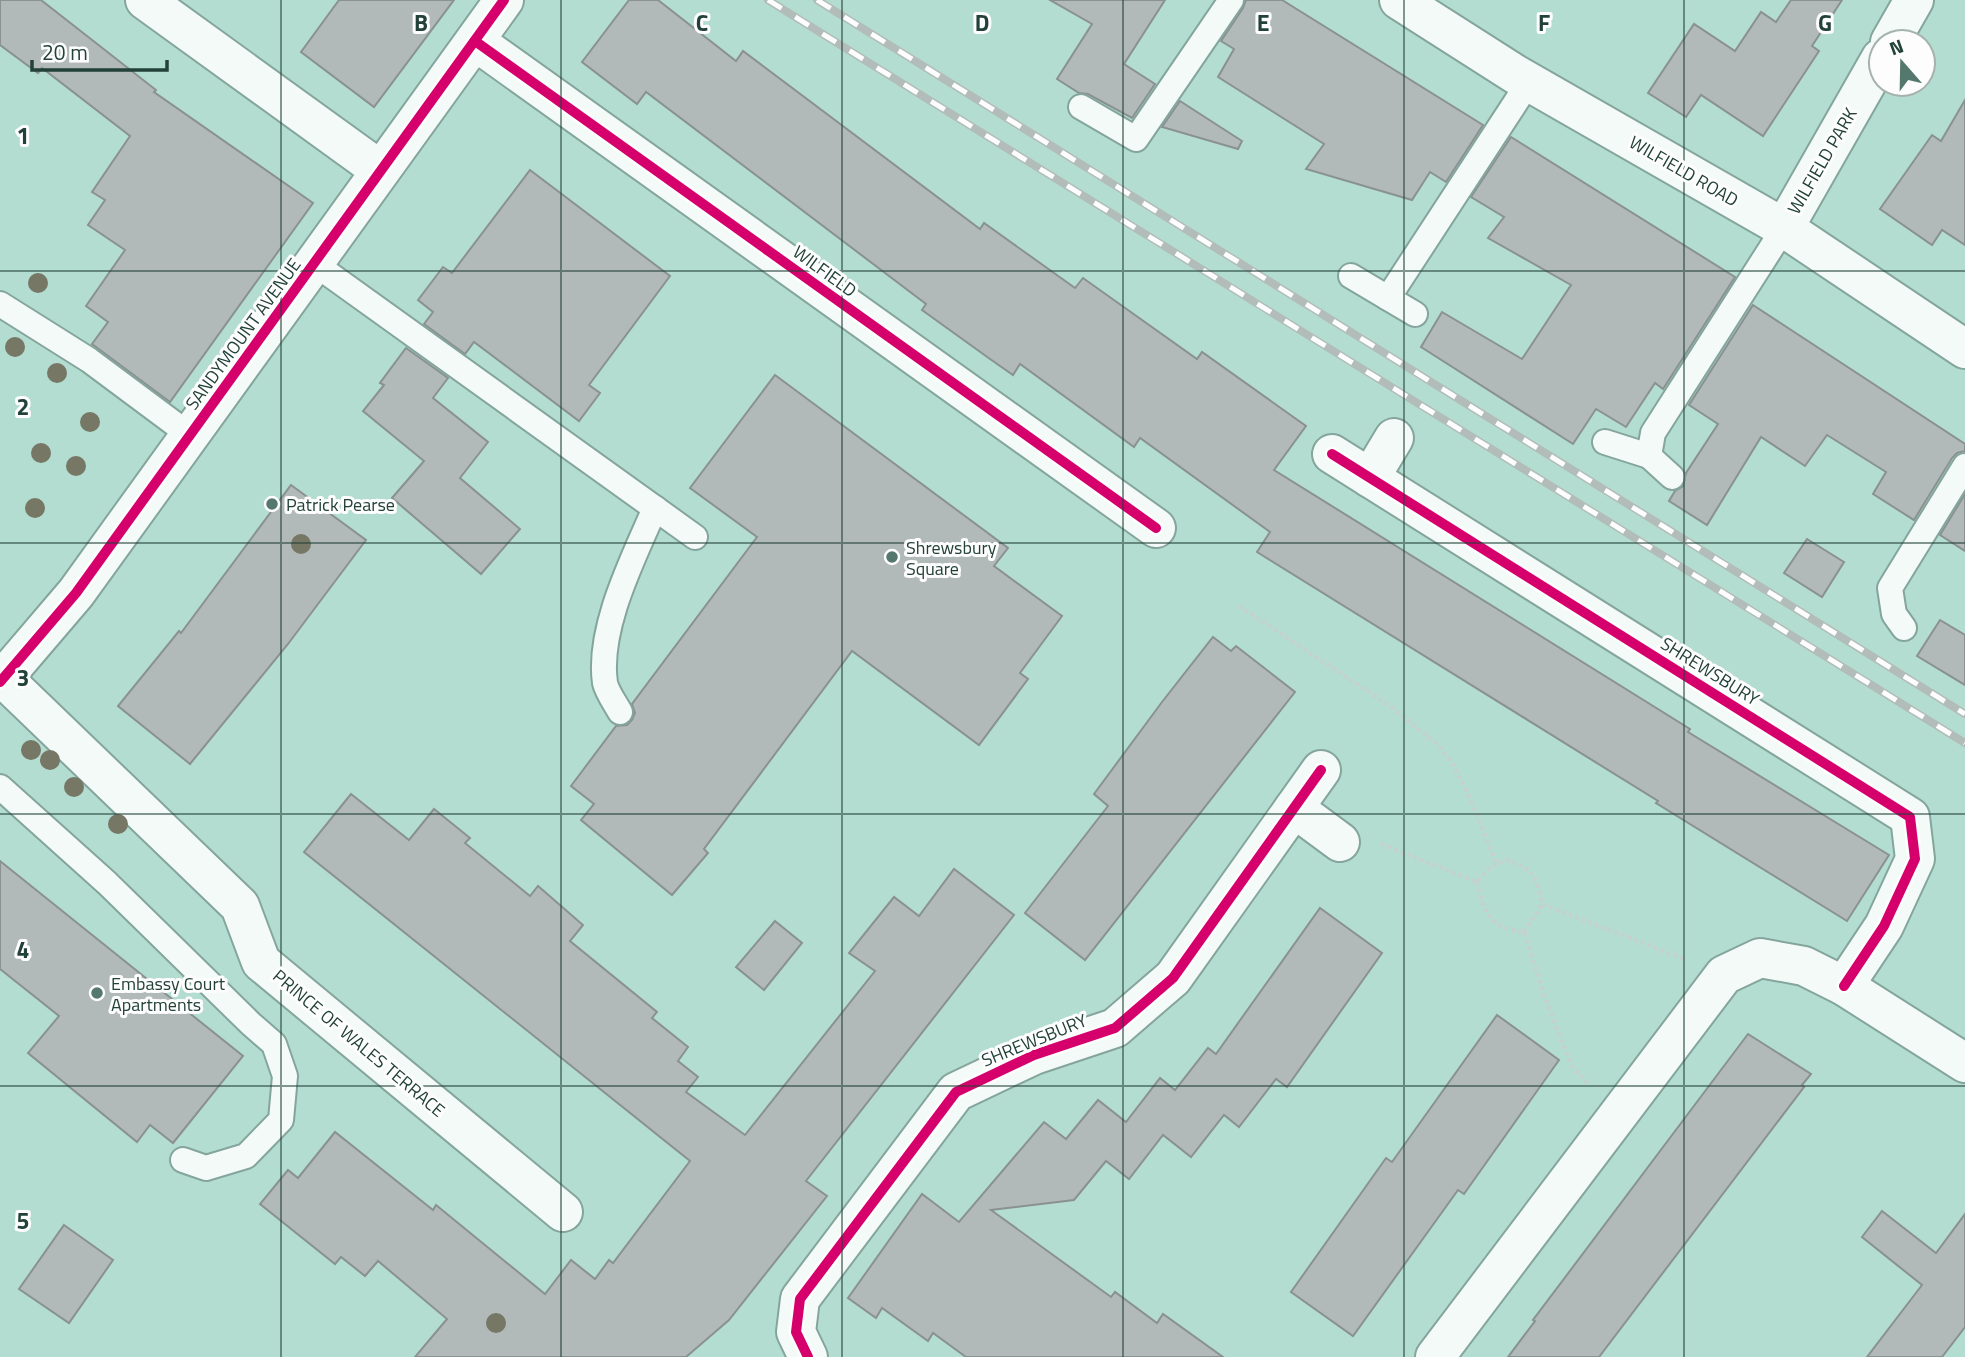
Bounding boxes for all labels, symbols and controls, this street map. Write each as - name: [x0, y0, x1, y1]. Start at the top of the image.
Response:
- text: B: [414, 5, 428, 40]
- text: C: [696, 5, 708, 40]
- text: D: [975, 5, 989, 40]
- text: E: [1257, 5, 1269, 40]
- text: F: [1538, 5, 1550, 40]
- text: G: [1818, 5, 1832, 40]
- scale bar: [32, 28, 166, 72]
- north arrow: [1867, 28, 1937, 98]
- text: N: [1885, 31, 1907, 62]
- text: 20 m: [42, 36, 88, 68]
- street label: WILFIELD PARK: [1781, 103, 1863, 219]
- text: 1: [17, 118, 29, 153]
- street label: WILFIELD ROAD: [1624, 129, 1744, 213]
- street label: WILFIELD: [787, 239, 863, 303]
- street label: SANDYMOUNT AVENUE: [179, 252, 307, 415]
- text: 2: [17, 389, 29, 424]
- place label: Patrick Pearse: [286, 491, 395, 518]
- marker: Patrick Pearse: [264, 496, 280, 512]
- place label: Shrewsbury Square: [906, 534, 997, 582]
- marker: Shrewsbury Square: [884, 549, 900, 565]
- street label: SHREWSBURY: [1655, 630, 1765, 712]
- text: 3: [17, 660, 29, 695]
- text: 4: [17, 932, 29, 967]
- street label: PRINCE OF WALES TERRACE: [267, 963, 451, 1123]
- place label: Embassy Court Apartments: [111, 970, 226, 1018]
- marker: Embassy Court Apartments: [89, 985, 105, 1001]
- street label: SHREWSBURY: [977, 1006, 1091, 1073]
- text: 5: [17, 1203, 29, 1238]

